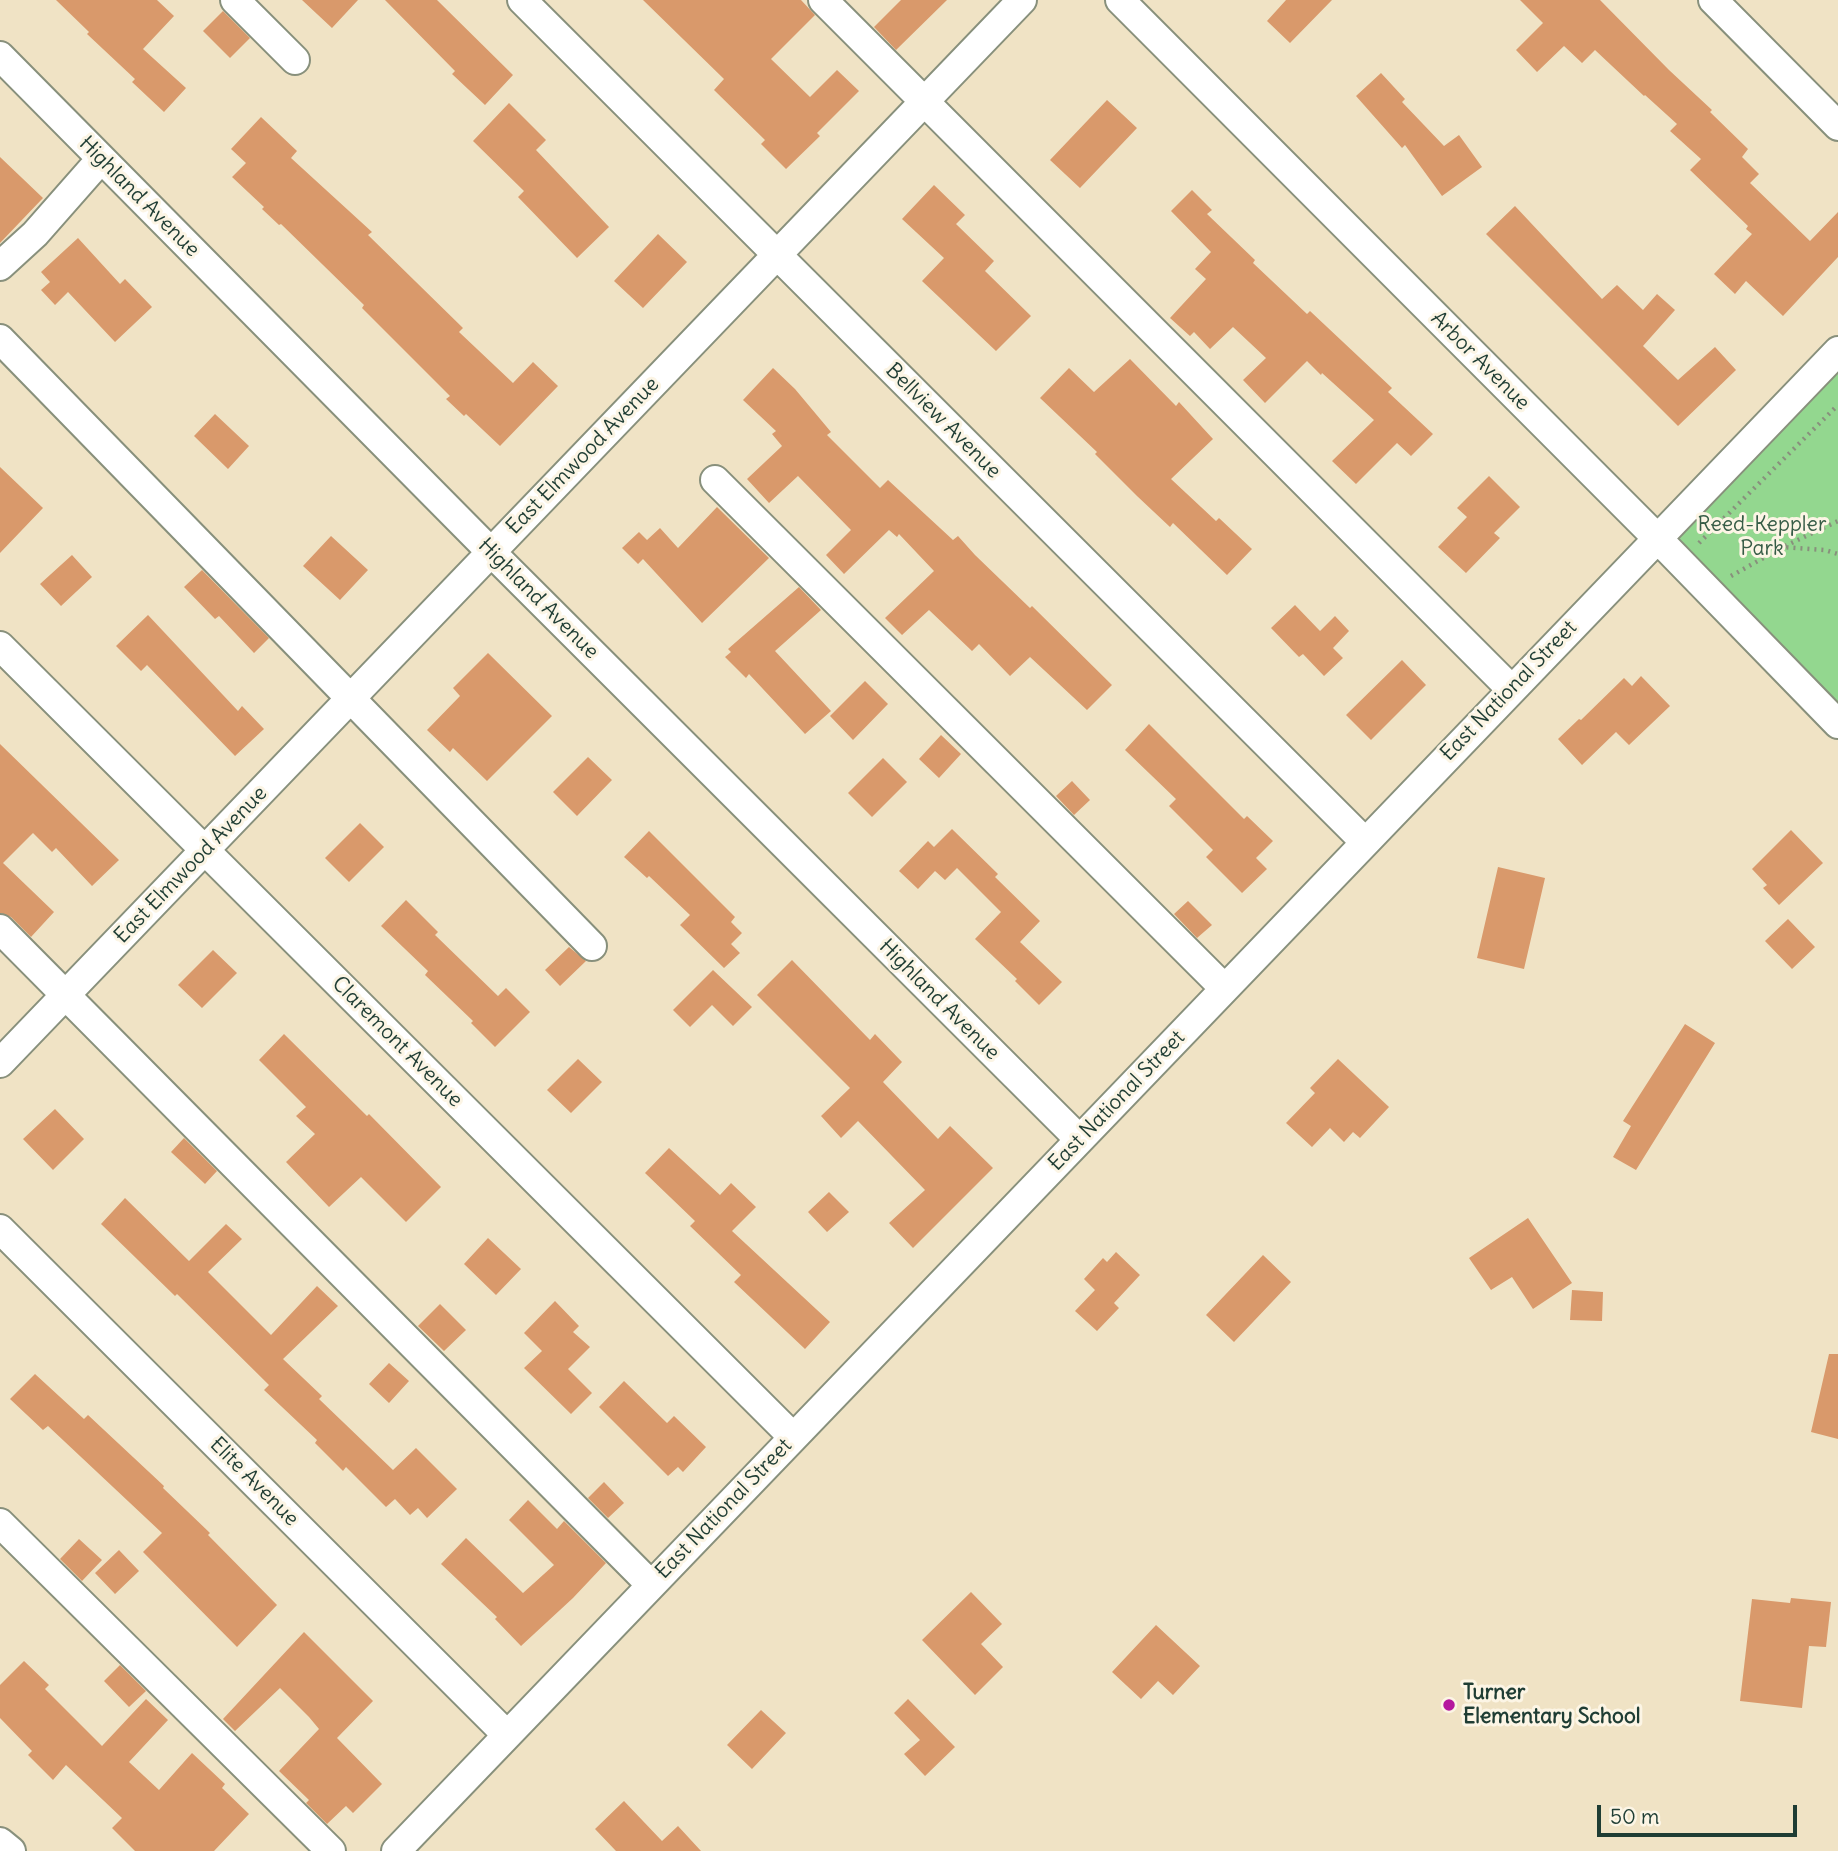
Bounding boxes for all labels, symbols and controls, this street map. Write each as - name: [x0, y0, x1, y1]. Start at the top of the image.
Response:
- street label: Highland Avenue: [73, 131, 205, 263]
- street label: Arbor Avenue: [1425, 306, 1535, 416]
- street label: Bellview Avenue: [880, 358, 1006, 484]
- street label: East Elmwood Avenue: [501, 372, 665, 540]
- park label: Reed-Keppler Park: [1698, 512, 1826, 562]
- street label: Highland Avenue: [472, 533, 604, 665]
- street label: East National Street: [1436, 616, 1582, 766]
- street label: East Elmwood Avenue: [109, 781, 273, 949]
- street label: Highland Avenue: [873, 934, 1005, 1066]
- street label: Claremont Avenue: [326, 971, 468, 1113]
- street label: East National Street: [1044, 1026, 1190, 1176]
- street label: Elite Avenue: [204, 1432, 304, 1532]
- street label: East National Street: [651, 1434, 797, 1584]
- place label: Turner Elementary School: [1463, 1680, 1640, 1730]
- marker: Turner Elementary School: [1441, 1697, 1457, 1713]
- scale bar: [1600, 1792, 1800, 1836]
- text: 50 m: [1610, 1803, 1659, 1830]

